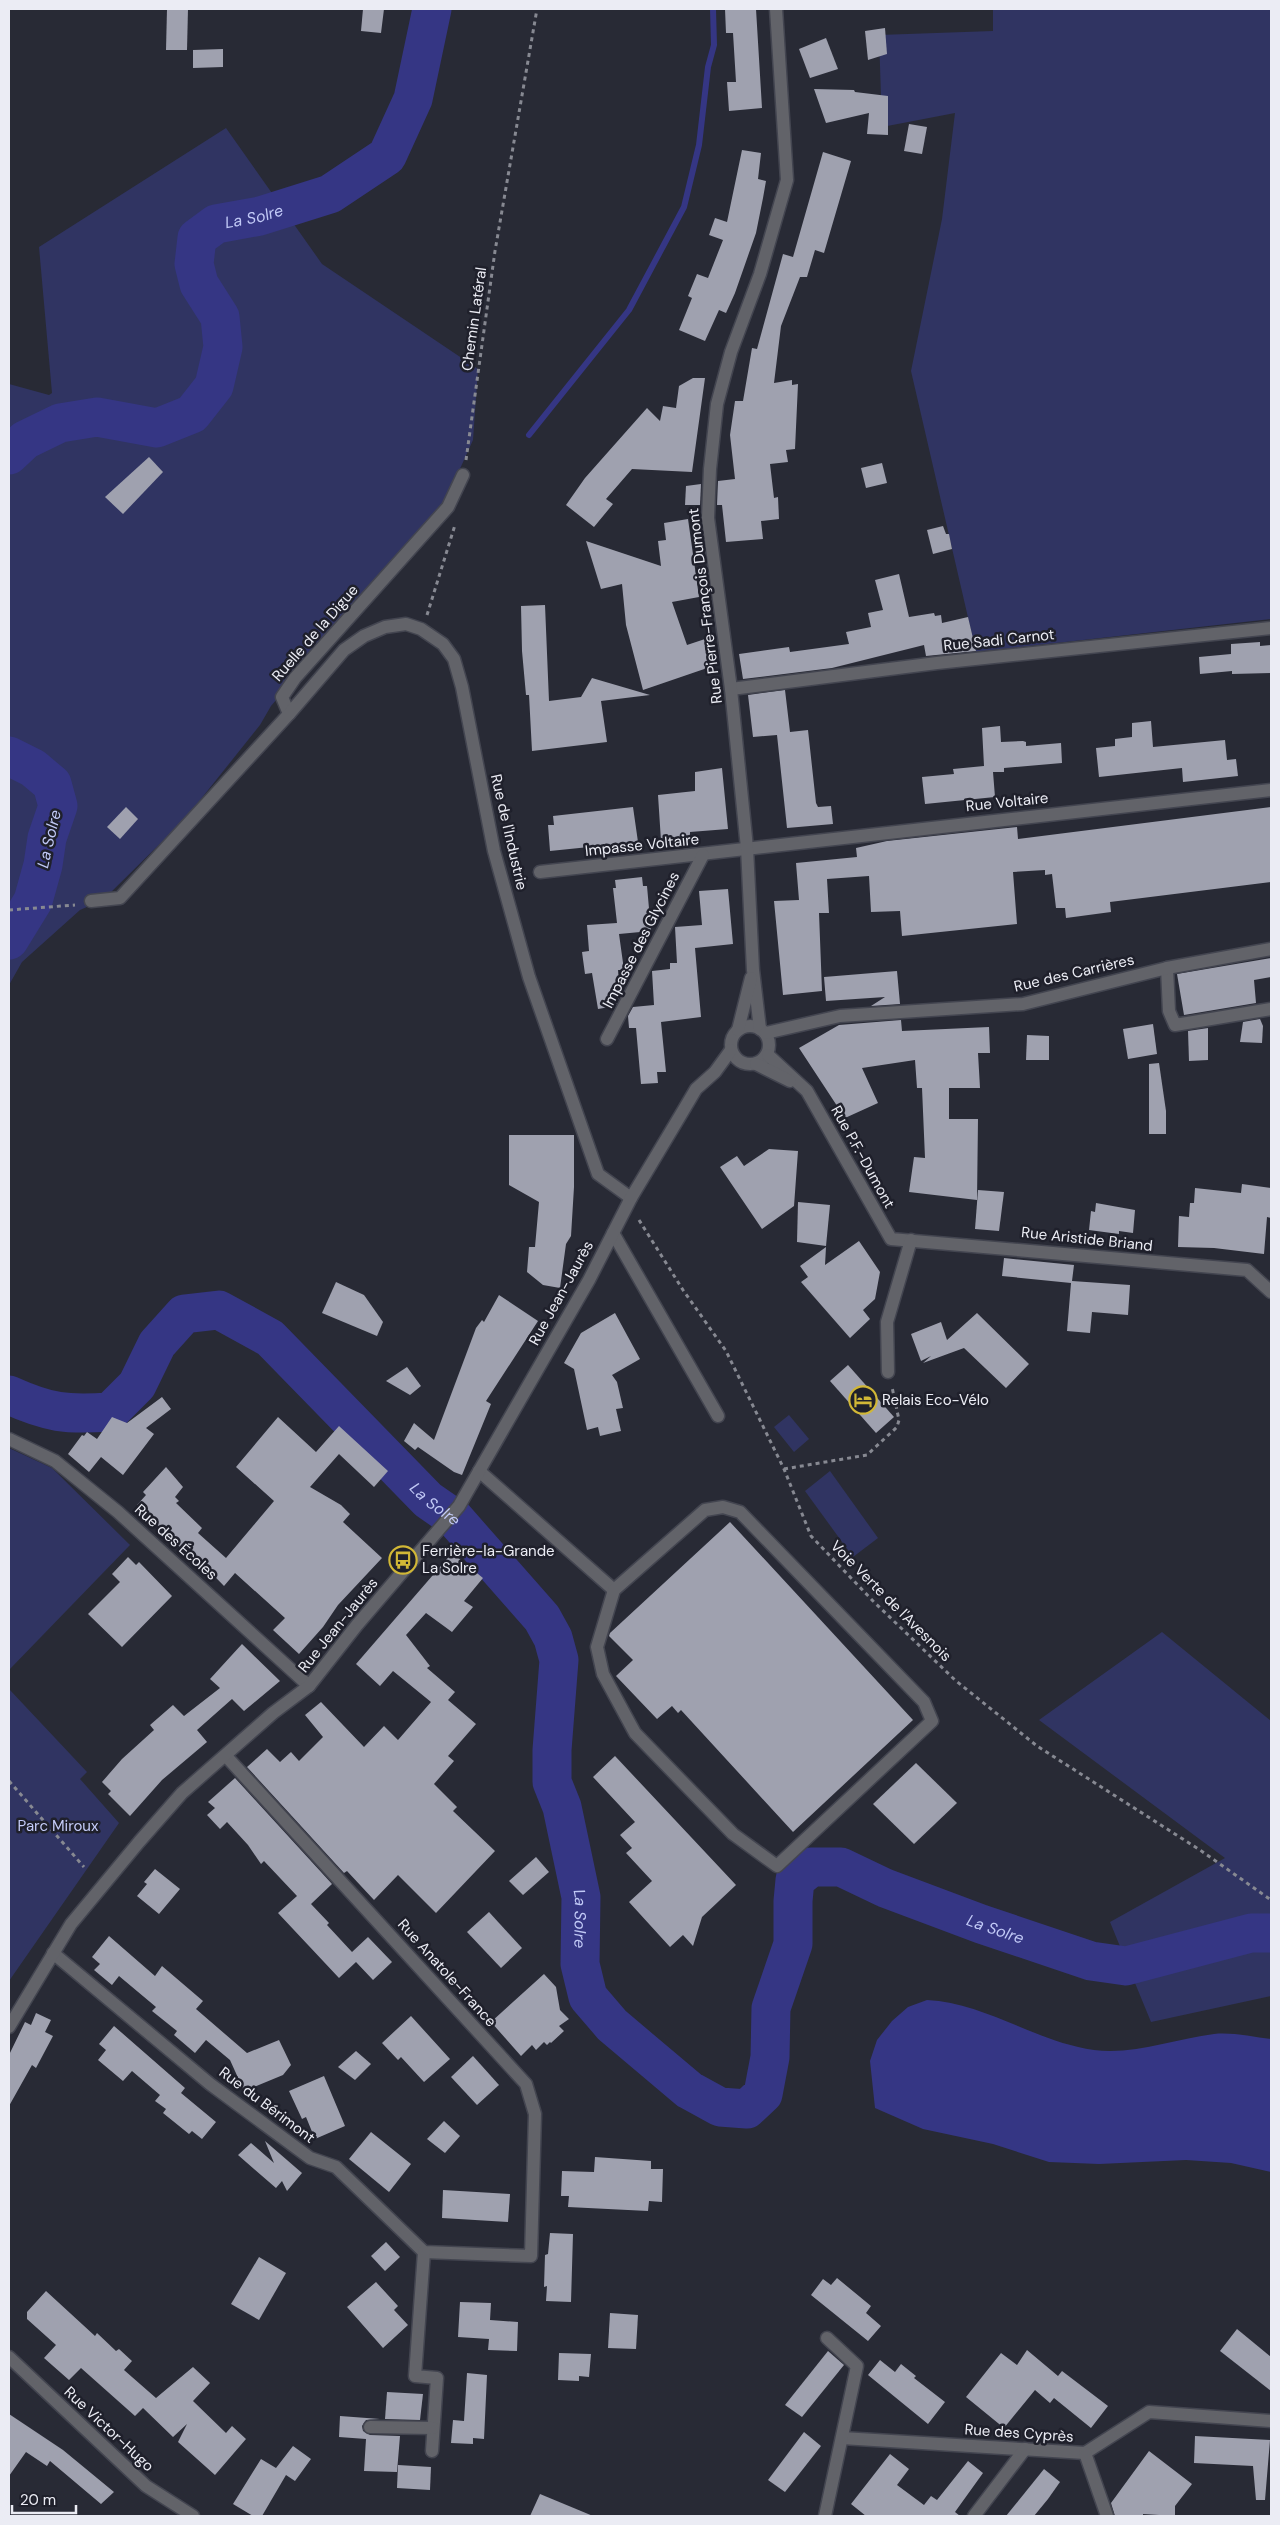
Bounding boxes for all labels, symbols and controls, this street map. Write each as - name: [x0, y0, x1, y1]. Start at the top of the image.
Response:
- water label: La Solre: [223, 199, 286, 233]
- street label: Chemin Latéral: [457, 266, 491, 372]
- street label: Rue Pierre-François Dumont: [683, 507, 727, 705]
- street label: Ruelle de la Digue: [267, 580, 363, 686]
- street label: Rue Sadi Carnot: [943, 624, 1056, 656]
- street label: Rue de l'Industrie: [486, 772, 532, 892]
- street label: Rue Voltaire: [965, 788, 1049, 816]
- water label: La Solre: [32, 808, 66, 870]
- street label: Impasse Voltaire: [584, 829, 700, 861]
- street label: Impasse des Glycines: [598, 868, 684, 1012]
- street label: Rue des Carrières: [1012, 949, 1136, 997]
- street label: Rue P.F.-Dumont: [826, 1102, 900, 1212]
- street label: Rue Aristide Briand: [1020, 1222, 1154, 1256]
- street label: Rue Jean-Jaurès: [524, 1237, 598, 1349]
- hotel icon: Relais Eco-Vélo: [848, 1385, 878, 1415]
- place label: Relais Eco-Vélo: [882, 1390, 989, 1410]
- water label: La Solre: [406, 1477, 466, 1530]
- street label: Rue des Écoles: [130, 1500, 222, 1584]
- street label: Voie Verte de l'Avesnois: [826, 1536, 956, 1666]
- place label: Ferrière-la-Grande La Solre: [422, 1541, 555, 1578]
- bus stop icon: Ferrière-la-Grande La Solre: [388, 1545, 418, 1575]
- street label: Rue Jean-Jaurès: [294, 1573, 382, 1677]
- park label: Parc Miroux: [18, 1816, 99, 1836]
- water label: La Solre: [569, 1887, 591, 1948]
- water label: La Solre: [964, 1909, 1027, 1948]
- street label: Rue Anatole-France: [393, 1915, 501, 2031]
- street label: Rue du Bérimont: [215, 2062, 319, 2148]
- street label: Rue Victor-Hugo: [60, 2382, 158, 2476]
- street label: Rue des Cyprès: [964, 2419, 1074, 2447]
- scale bar: [12, 2482, 76, 2514]
- text: 20 m: [20, 2490, 56, 2510]

